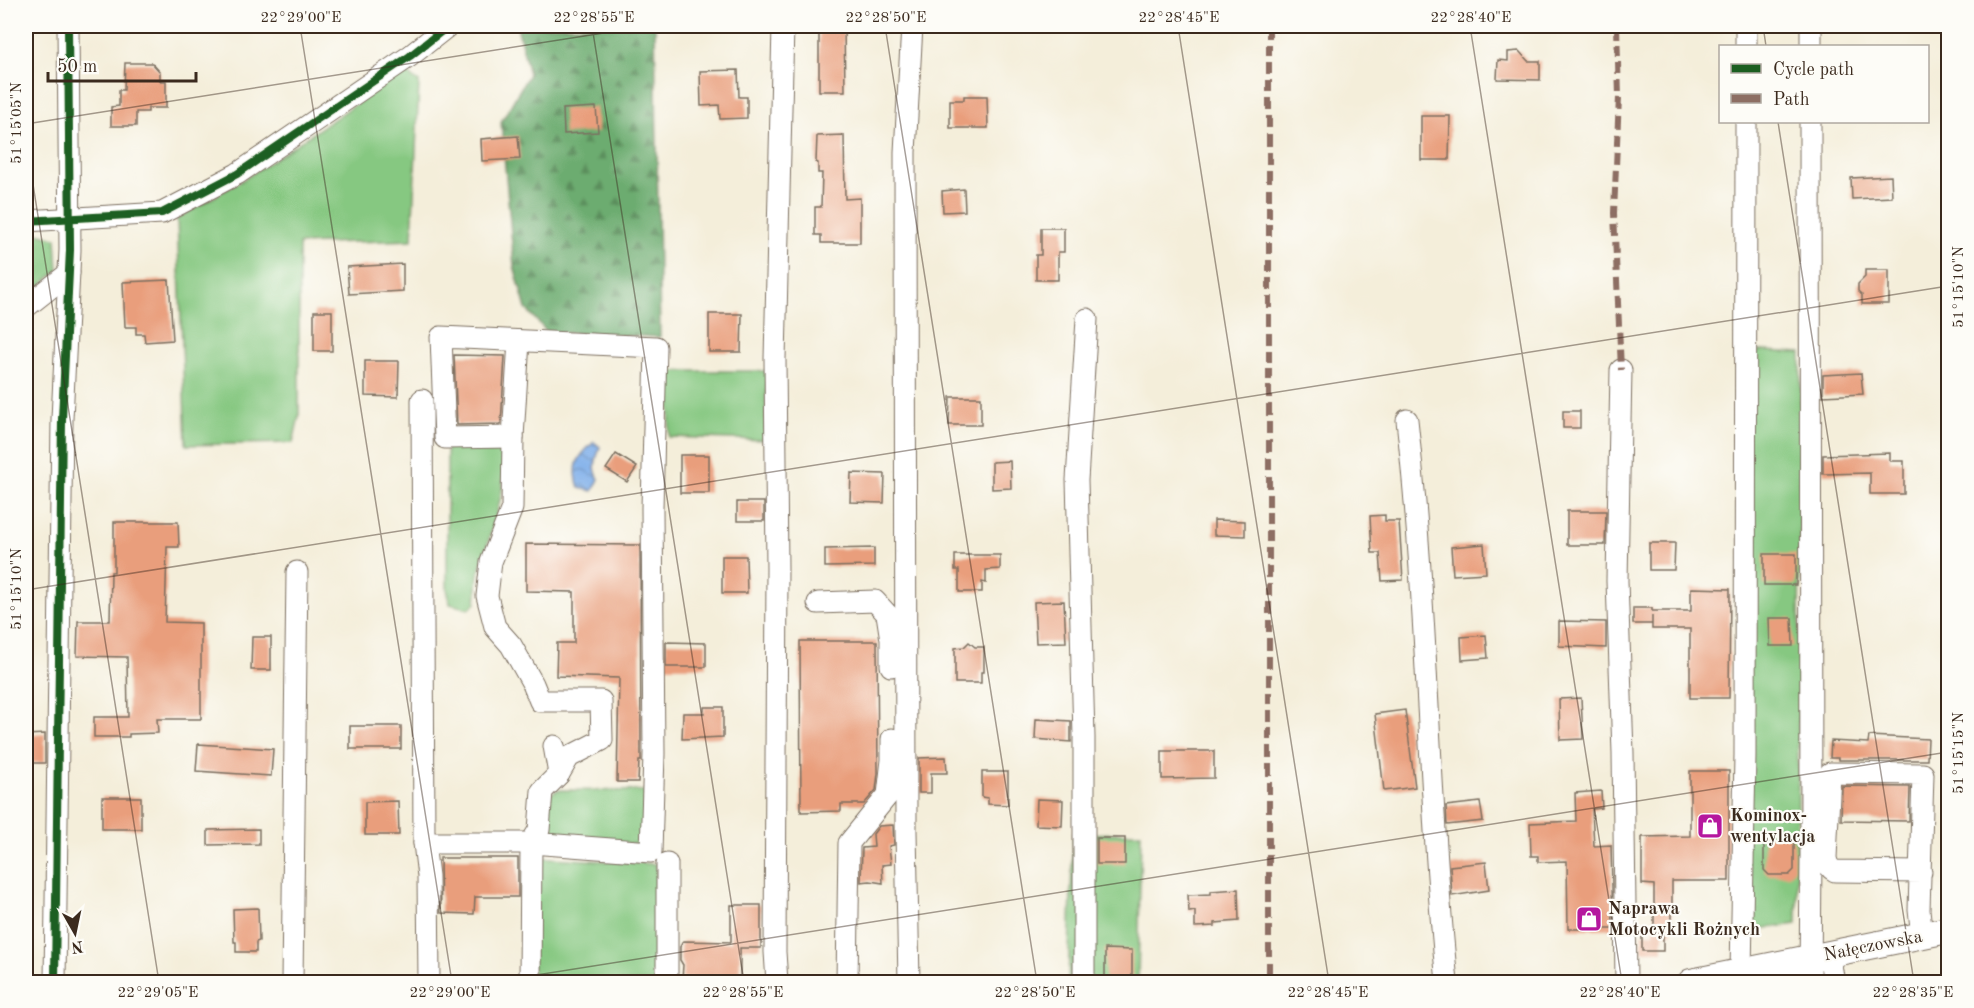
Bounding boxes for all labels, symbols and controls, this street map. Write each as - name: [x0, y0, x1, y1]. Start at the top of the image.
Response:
- text: 22°29'00"E: [261, 11, 341, 26]
- text: 22°28'55"E: [554, 11, 634, 26]
- text: 22°28'50"E: [846, 11, 926, 26]
- text: 22°28'45"E: [1139, 11, 1219, 26]
- text: 22°28'40"E: [1431, 11, 1511, 26]
- scale bar: [48, 45, 196, 83]
- legend: [1719, 45, 1929, 123]
- text: 50 m: [57, 58, 97, 76]
- text: Cycle path: [1773, 61, 1854, 79]
- text: 51°15'05"N: [10, 82, 25, 164]
- text: Path: [1773, 91, 1810, 109]
- text: 51°15'10"N: [1952, 246, 1967, 328]
- text: 51°15'10"N: [10, 548, 25, 630]
- text: 51°15'15"N: [1952, 712, 1967, 794]
- place label: Kominox- wentylacja: [1730, 807, 1815, 846]
- shop icon: Kominox- wentylacja: [1695, 811, 1725, 841]
- place label: Naprawa Motocykli Rożnych: [1608, 900, 1760, 939]
- north arrow: [45, 903, 105, 963]
- shop icon: Naprawa Motocykli Rożnych: [1574, 904, 1604, 934]
- street label: Nałęczowska: [1822, 928, 1924, 964]
- text: N: [69, 937, 84, 955]
- text: 22°29'05"E: [118, 986, 198, 1001]
- text: 22°29'00"E: [410, 986, 490, 1001]
- text: 22°28'55"E: [703, 986, 783, 1001]
- text: 22°28'50"E: [995, 986, 1075, 1001]
- text: 22°28'45"E: [1288, 986, 1368, 1001]
- text: 22°28'40"E: [1580, 986, 1660, 1001]
- text: 22°28'35"E: [1873, 986, 1953, 1001]

